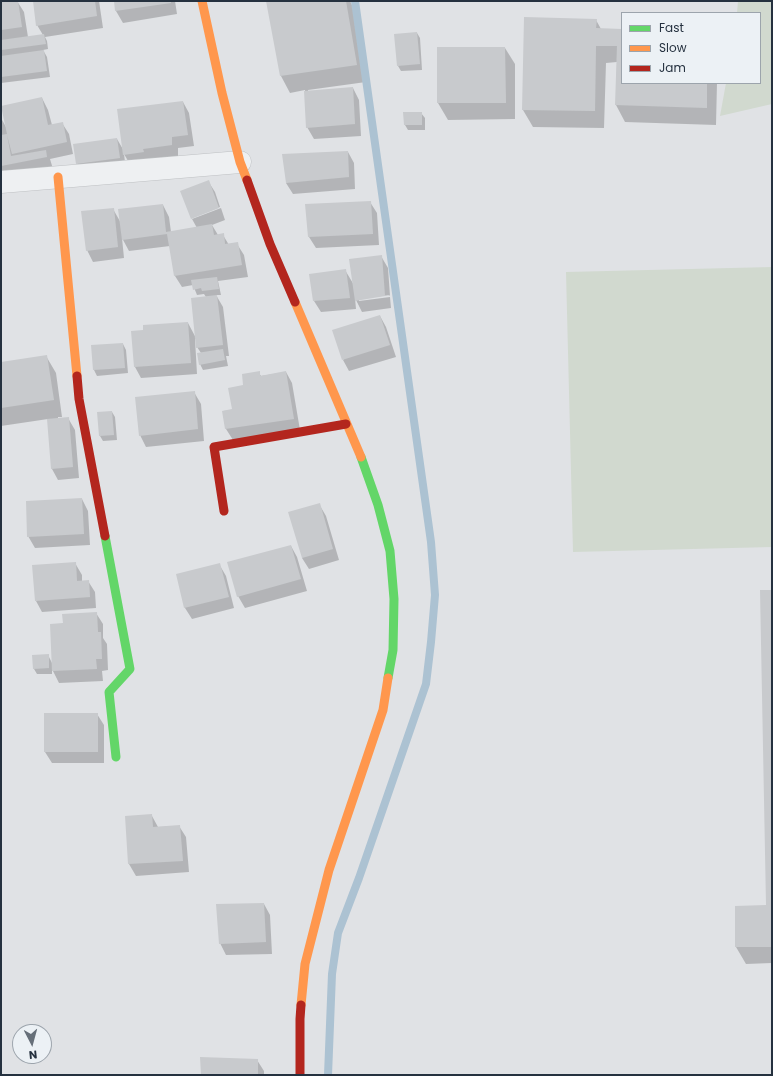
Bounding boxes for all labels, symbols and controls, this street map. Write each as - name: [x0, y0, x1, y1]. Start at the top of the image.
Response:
- legend: [621, 12, 761, 84]
- text: Fast: [659, 19, 684, 36]
- text: Slow: [659, 39, 687, 56]
- text: Jam: [659, 59, 686, 76]
- north arrow: [12, 1024, 52, 1064]
- text: N: [28, 1047, 38, 1063]

